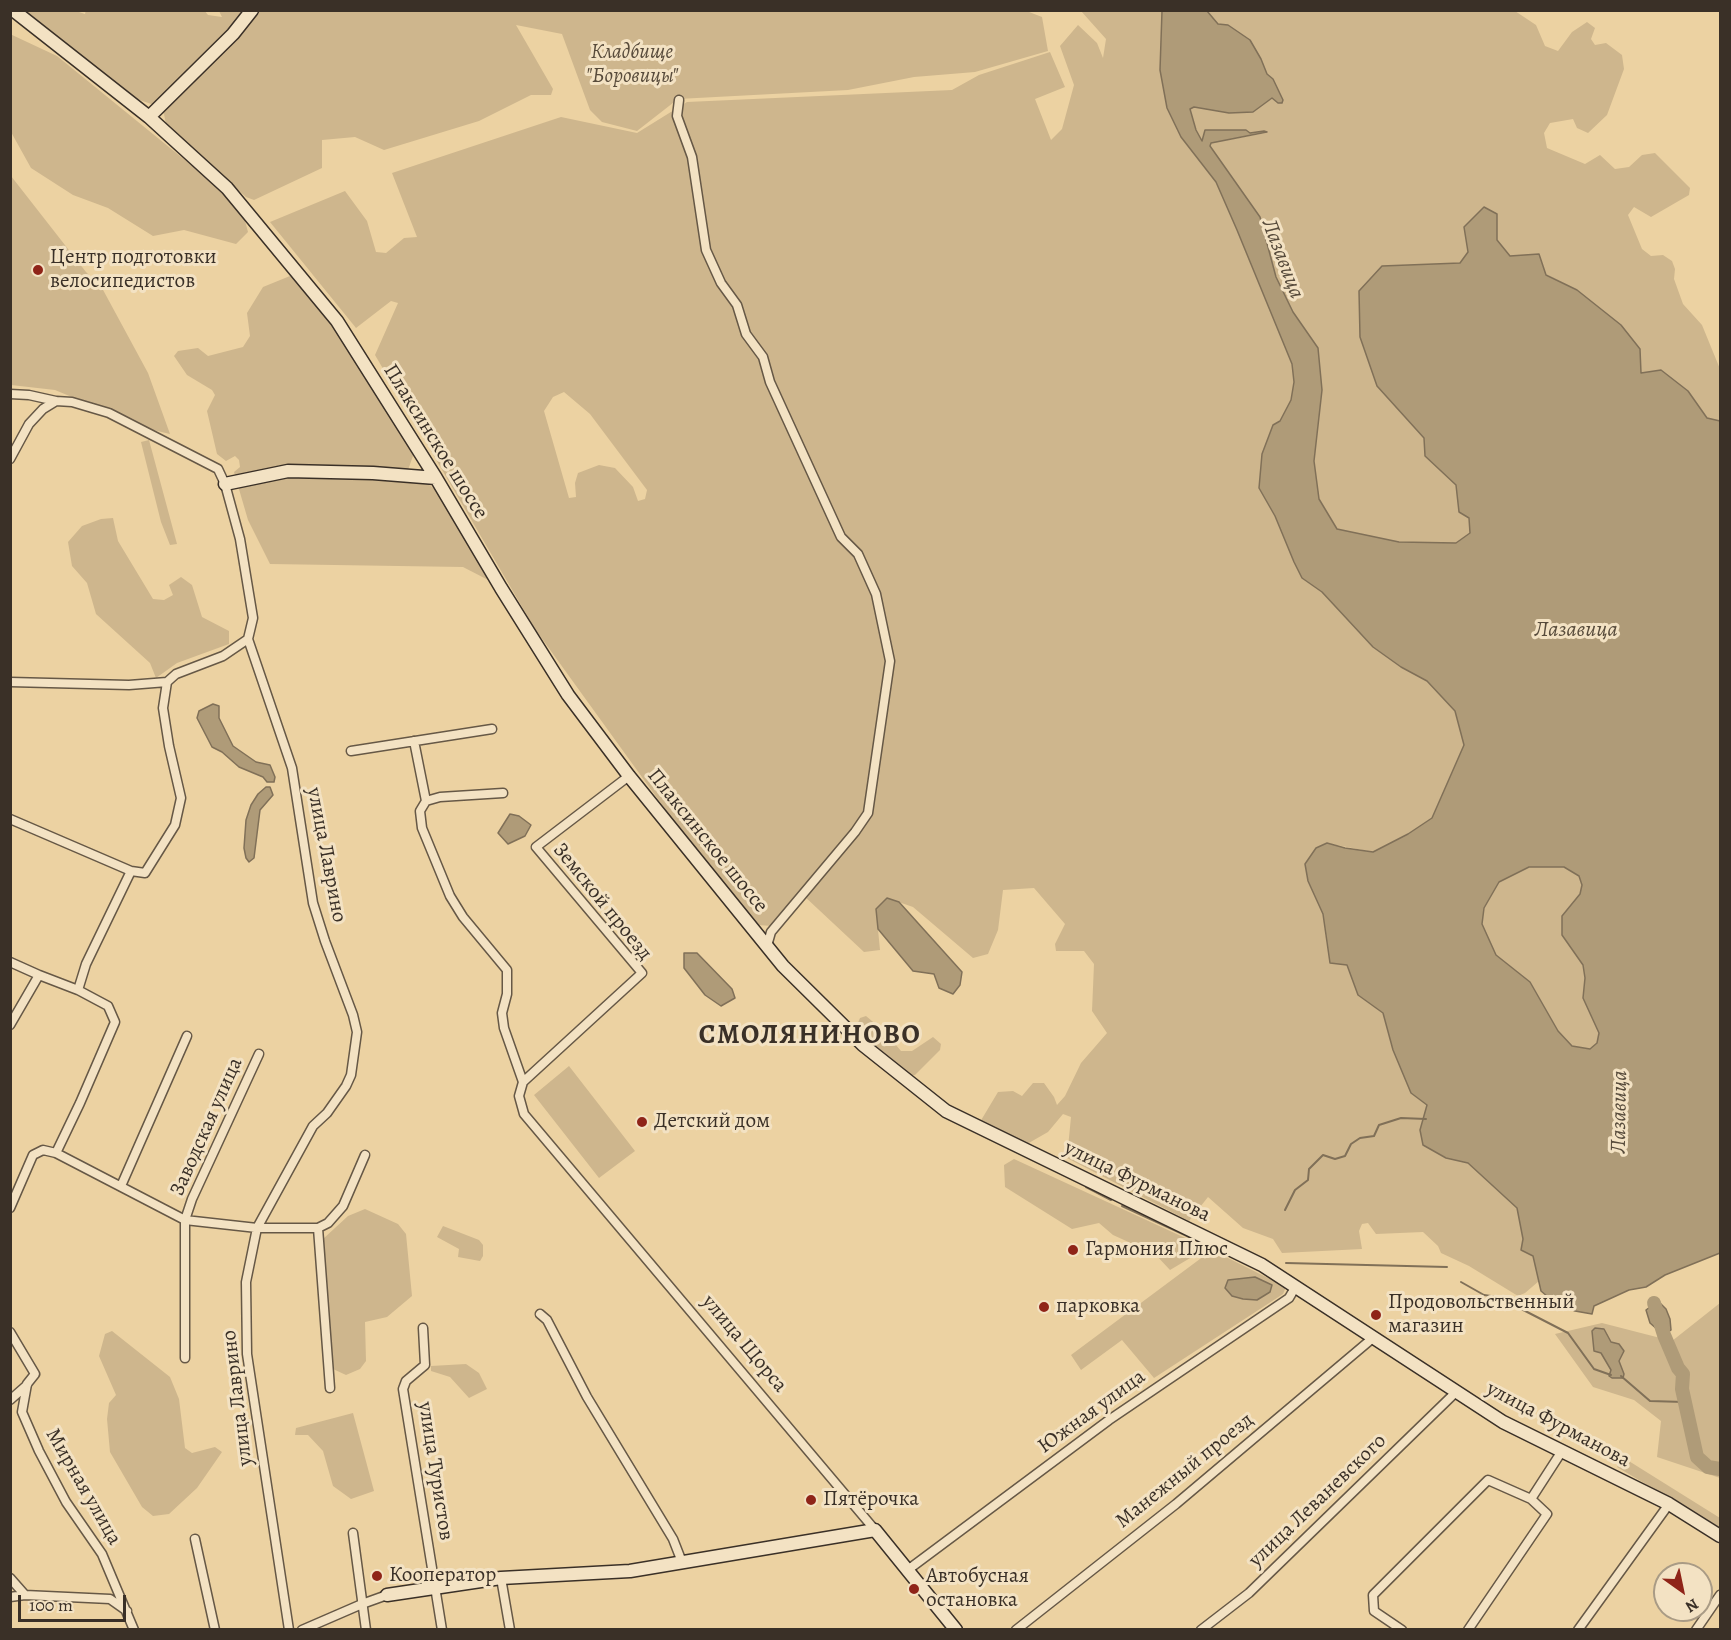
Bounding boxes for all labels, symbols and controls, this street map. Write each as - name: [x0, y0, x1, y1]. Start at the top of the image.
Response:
- park label: Кладбище "Боровицы": [586, 40, 678, 90]
- water label: Лазавица: [1255, 215, 1309, 303]
- place label: Центр подготовки велосипедистов: [50, 245, 217, 295]
- marker: Центр подготовки велосипедистов: [31, 263, 45, 277]
- street label: Плаксинское шоссе: [377, 360, 493, 524]
- water label: Лазавица: [1534, 618, 1618, 644]
- street label: Плаксинское шоссе: [641, 764, 773, 918]
- street label: улица Лаврино: [301, 785, 351, 925]
- street label: Земской проезд: [547, 838, 657, 966]
- district label: СМОЛЯНИНОВО: [699, 1020, 921, 1052]
- street label: Заводская улица: [165, 1054, 249, 1200]
- water label: Лазавица: [1606, 1070, 1634, 1154]
- place label: Детский дом: [654, 1109, 770, 1135]
- marker: Детский дом: [635, 1115, 649, 1129]
- street label: улица Фурманова: [1060, 1136, 1214, 1228]
- place label: Гармония Плюс: [1085, 1237, 1228, 1263]
- marker: Гармония Плюс: [1066, 1243, 1080, 1257]
- street label: улица Щорса: [696, 1290, 792, 1398]
- place label: Продовольственный магазин: [1388, 1290, 1574, 1340]
- place label: парковка: [1056, 1294, 1140, 1320]
- marker: парковка: [1037, 1300, 1051, 1314]
- marker: Продовольственный магазин: [1369, 1308, 1383, 1322]
- street label: улица Лаврино: [217, 1329, 259, 1467]
- street label: Южная улица: [1033, 1365, 1151, 1459]
- street label: улица Фурманова: [1482, 1376, 1634, 1474]
- street label: улица Туристов: [412, 1400, 458, 1542]
- street label: Манежный проезд: [1111, 1408, 1259, 1534]
- street label: Мирная улица: [39, 1424, 127, 1550]
- street label: улица Леваневского: [1244, 1429, 1392, 1573]
- place label: Пятёрочка: [823, 1487, 919, 1513]
- marker: Пятёрочка: [804, 1493, 818, 1507]
- north arrow: [1653, 1562, 1713, 1622]
- place label: Кооператор: [389, 1563, 496, 1589]
- place label: Автобусная остановка: [926, 1564, 1029, 1614]
- marker: Кооператор: [370, 1569, 384, 1583]
- marker: Автобусная остановка: [907, 1582, 921, 1596]
- scale bar: [21, 1583, 129, 1621]
- text: 100 m: [29, 1593, 73, 1617]
- text: N: [1681, 1593, 1703, 1618]

